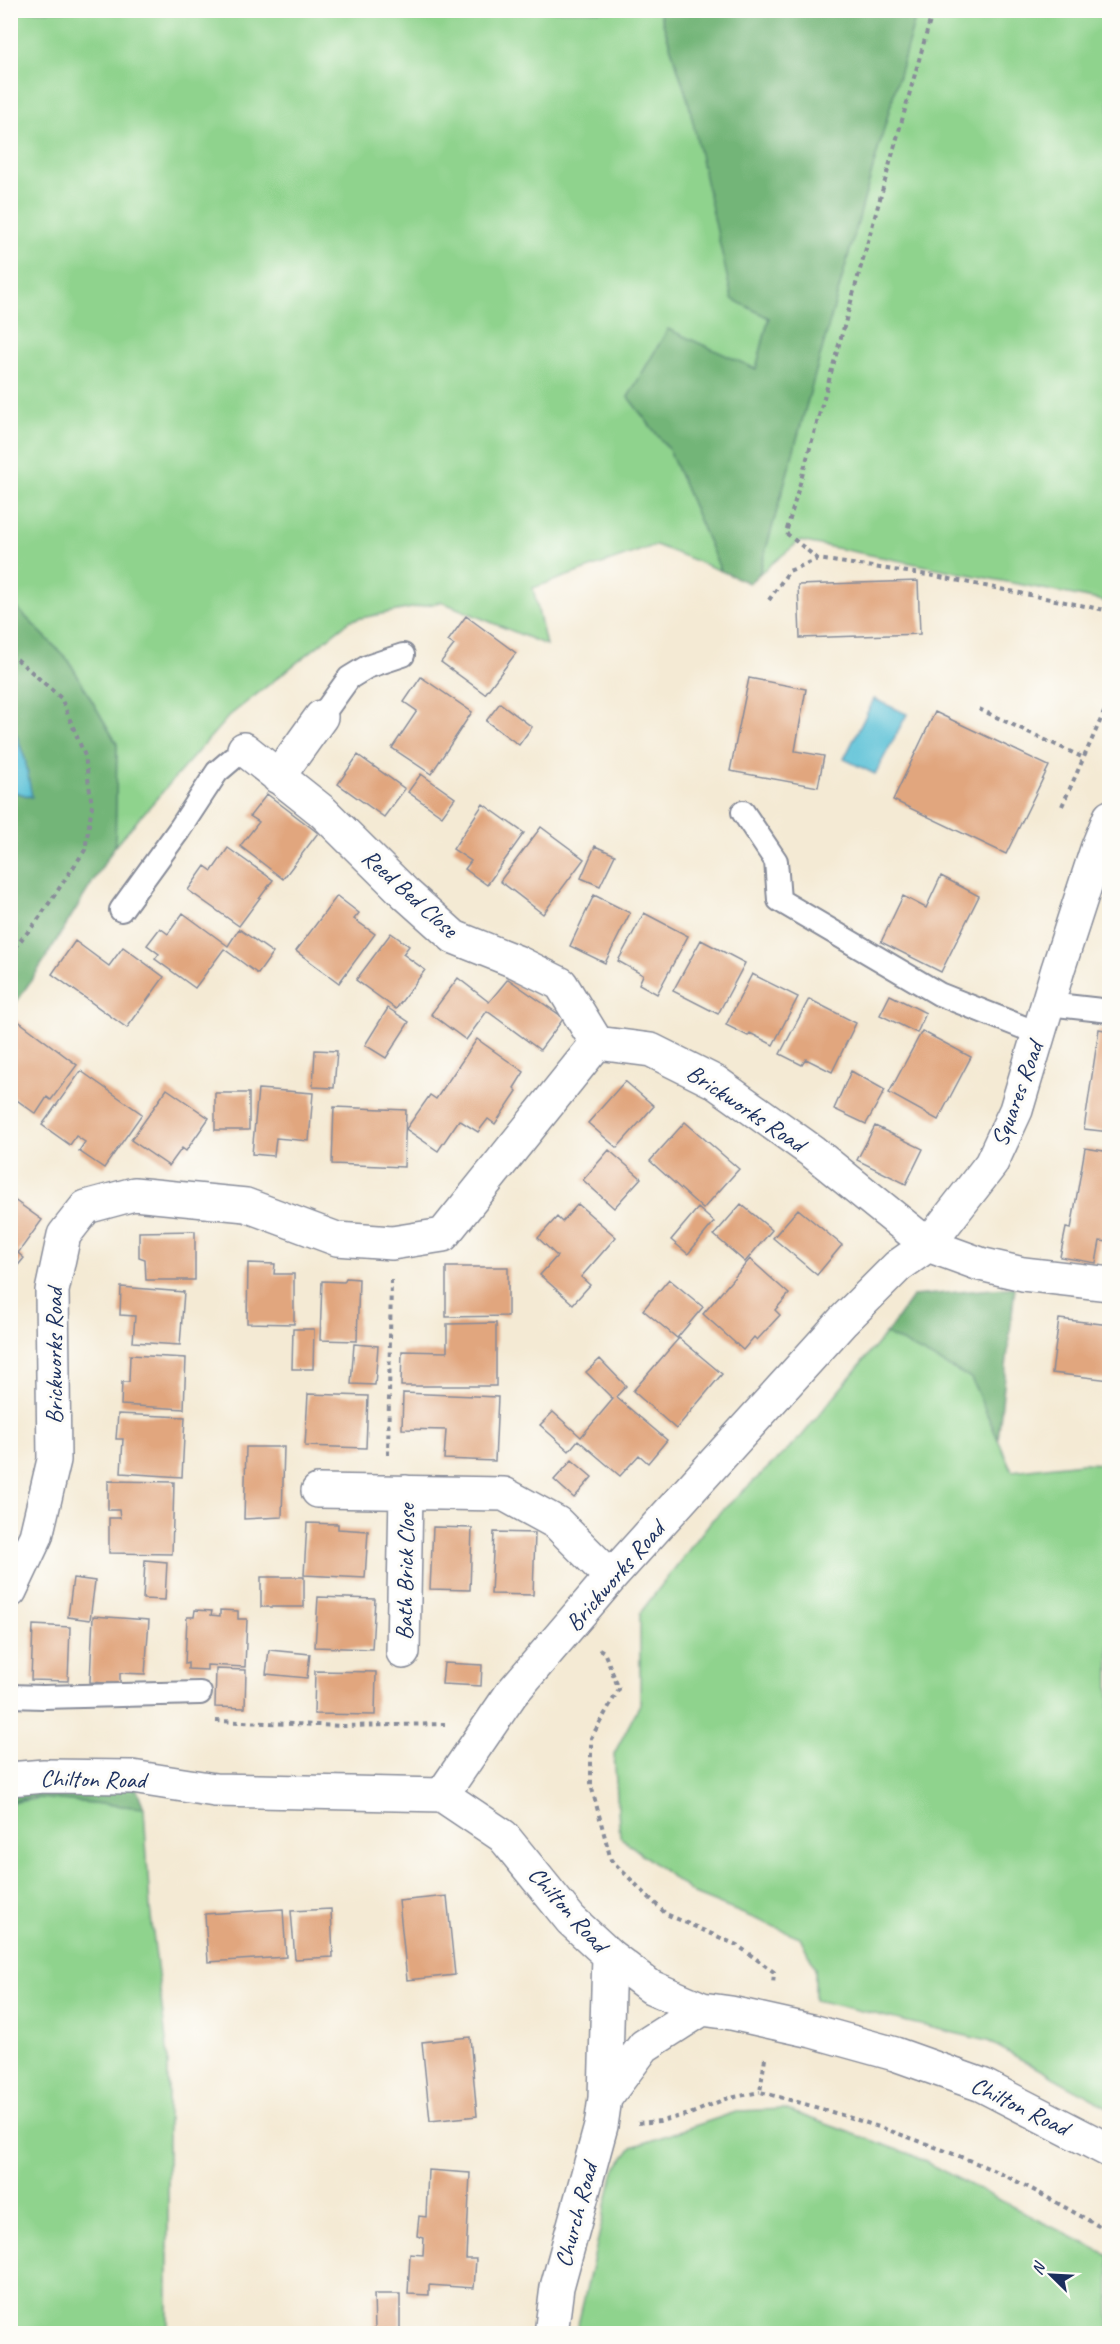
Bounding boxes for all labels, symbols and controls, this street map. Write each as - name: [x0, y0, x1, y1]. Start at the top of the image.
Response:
- street label: Reed Bed Close: [356, 842, 466, 945]
- street label: Squares Road: [984, 1034, 1051, 1150]
- street label: Brickworks Road: [681, 1057, 814, 1161]
- street label: Brickworks Road: [39, 1284, 69, 1424]
- street label: Bath Brick Close: [389, 1501, 421, 1640]
- street label: Brickworks Road: [559, 1512, 673, 1637]
- street label: Chilton Road: [40, 1763, 149, 1795]
- street label: Chilton Road: [522, 1860, 617, 1961]
- street label: Chilton Road: [966, 2069, 1077, 2144]
- street label: Church Road: [548, 2156, 605, 2270]
- north arrow: [1021, 2245, 1081, 2305]
- text: N: [1027, 2258, 1051, 2278]

